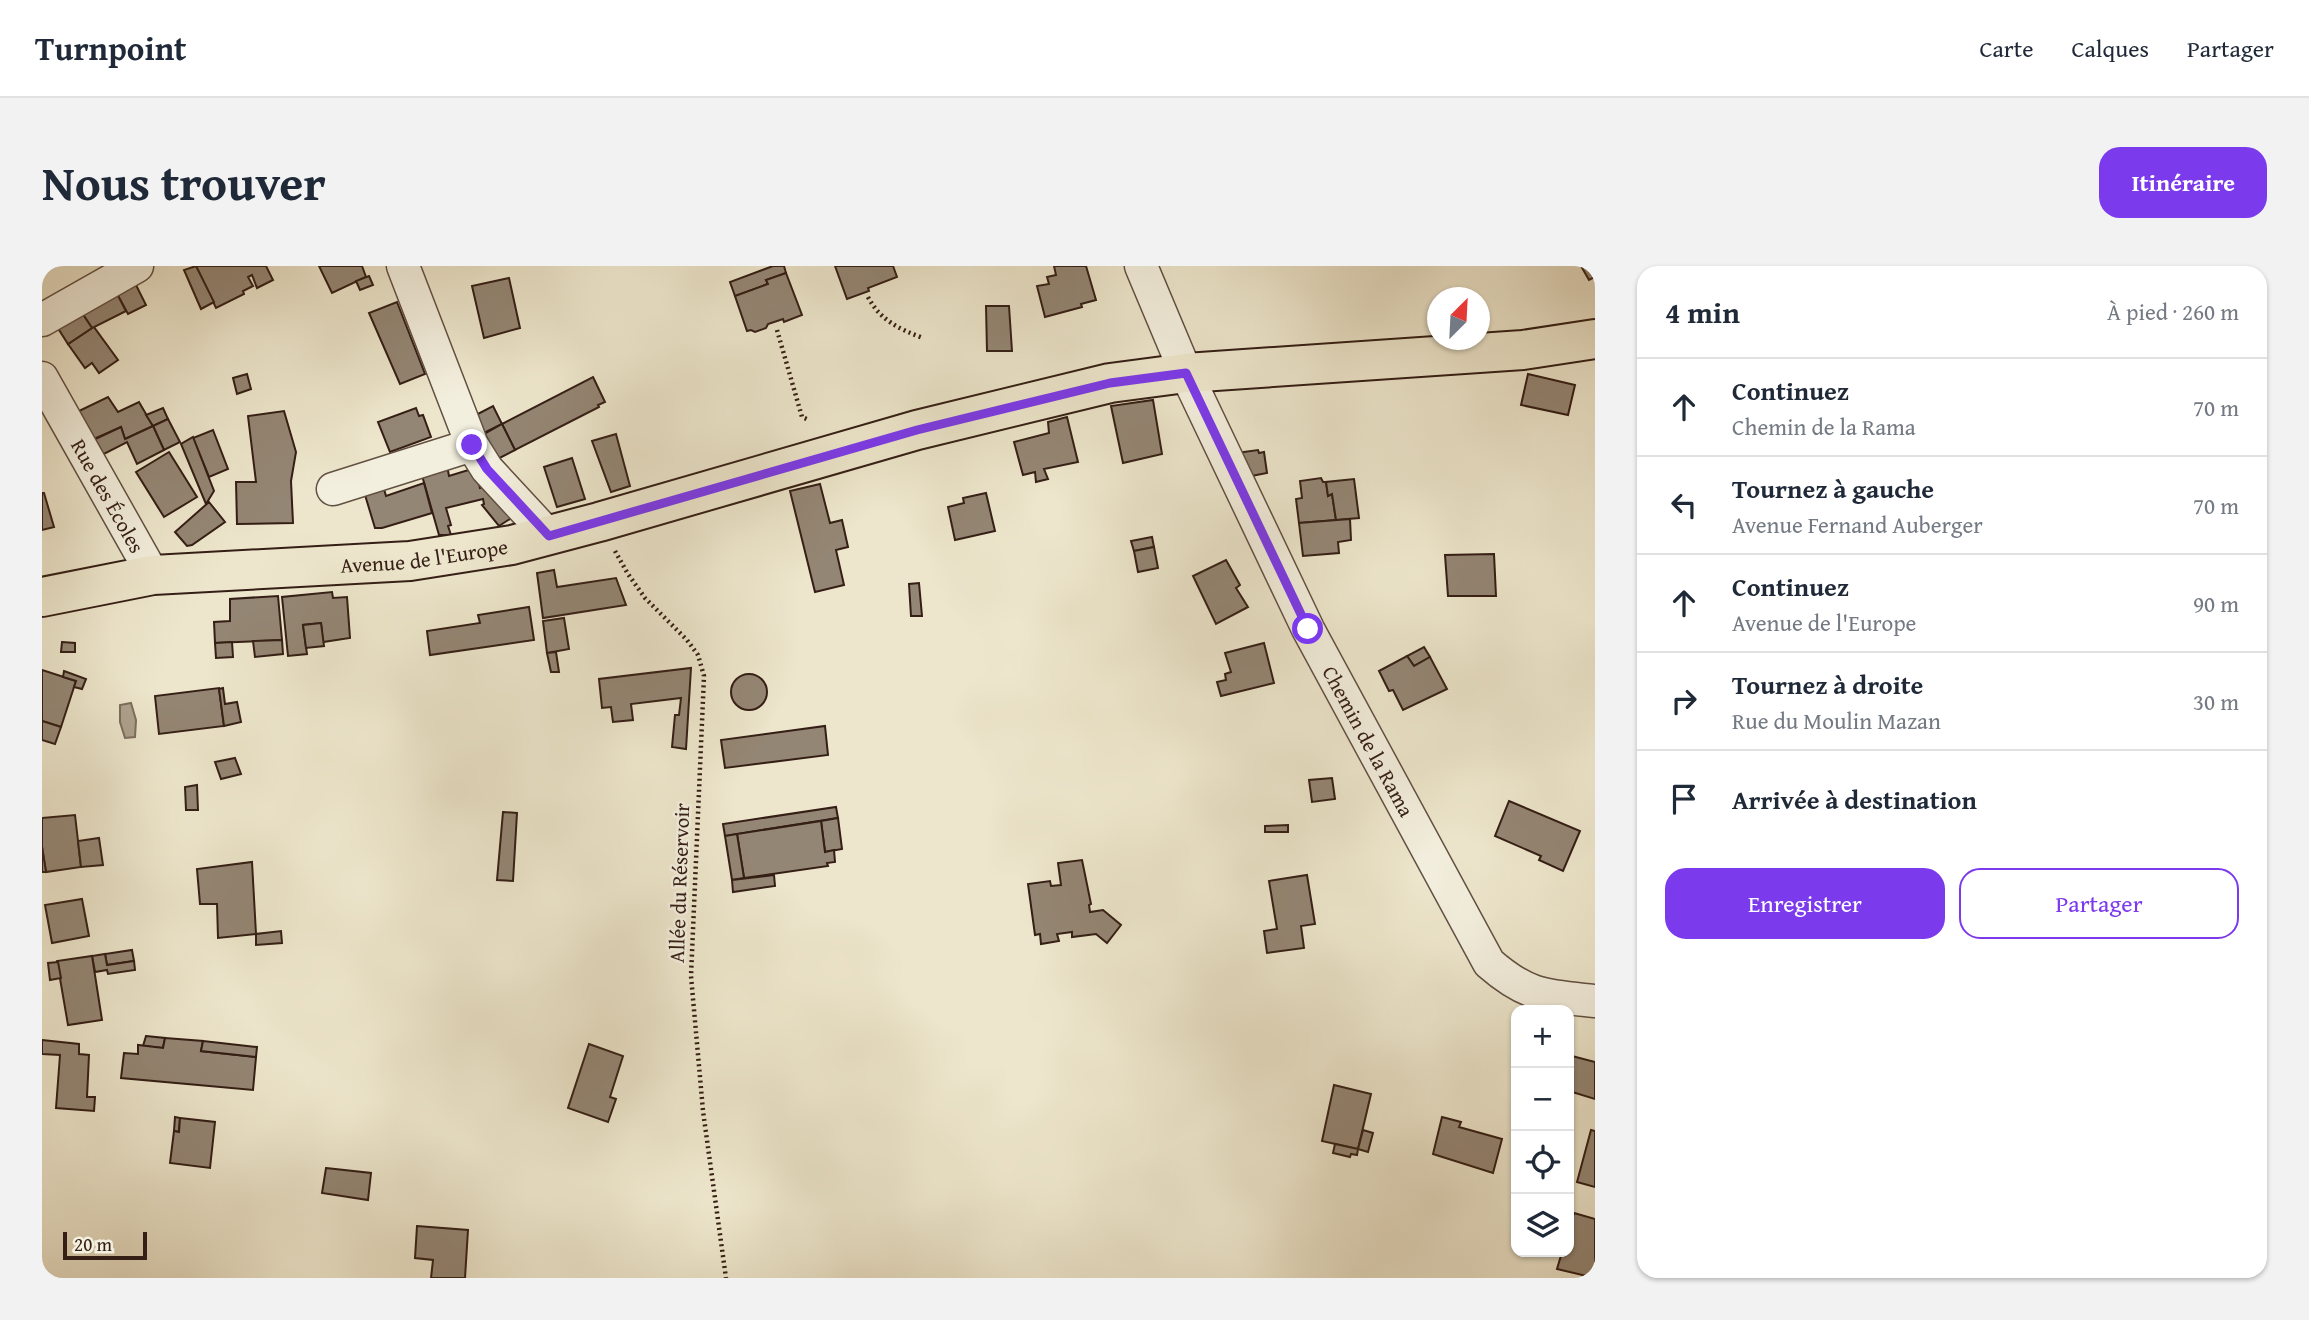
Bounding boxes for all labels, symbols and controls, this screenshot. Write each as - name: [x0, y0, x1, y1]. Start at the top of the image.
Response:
- text: Turnpoint: [35, 24, 187, 72]
- text: Carte: [1979, 31, 2033, 66]
- text: Calques: [2071, 31, 2149, 66]
- text: Partager: [2187, 31, 2274, 66]
- text: Nous trouver: [42, 146, 326, 218]
- button: Itinéraire: [2099, 147, 2267, 218]
- north arrow: [1427, 287, 1490, 350]
- text: 4 min: [1665, 290, 1740, 334]
- text: À pied · 260 m: [2107, 295, 2239, 328]
- text: Continuez: [1732, 371, 1849, 410]
- icon: ahead: [1665, 388, 1703, 426]
- text: 70 m: [2193, 391, 2239, 424]
- text: Chemin de la Rama: [1732, 410, 1916, 443]
- route end: [456, 429, 487, 460]
- street label: Rue des Écoles: [64, 433, 153, 558]
- text: Tournez à gauche: [1732, 469, 1934, 508]
- icon: left: [1665, 486, 1703, 524]
- text: 70 m: [2193, 489, 2239, 522]
- text: Avenue Fernand Auberger: [1732, 508, 1983, 541]
- street label: Avenue de l'Europe: [339, 530, 510, 580]
- text: Continuez: [1732, 567, 1849, 606]
- icon: ahead: [1665, 584, 1703, 622]
- text: 90 m: [2193, 587, 2239, 620]
- text: Avenue de l'Europe: [1732, 606, 1916, 639]
- route start: [1292, 613, 1323, 644]
- street label: Chemin de la Rama: [1315, 660, 1422, 822]
- text: Tournez à droite: [1732, 665, 1923, 704]
- icon: right: [1665, 682, 1703, 720]
- text: 30 m: [2193, 685, 2239, 718]
- text: Rue du Moulin Mazan: [1732, 704, 1941, 737]
- icon: arrive: [1665, 780, 1703, 818]
- text: Arrivée à destination: [1732, 780, 1977, 819]
- street label: Allée du Réservoir: [661, 802, 697, 964]
- button: Enregistrer: [1665, 868, 1945, 939]
- button: Partager: [1959, 868, 2239, 939]
- map controls: [1511, 1005, 1574, 1257]
- button: +: [1511, 1005, 1574, 1068]
- button: −: [1511, 1068, 1574, 1131]
- button: locate: [1511, 1131, 1574, 1194]
- button: layers: [1511, 1194, 1574, 1257]
- scale bar: [63, 1229, 147, 1261]
- text: 20 m: [74, 1230, 112, 1258]

